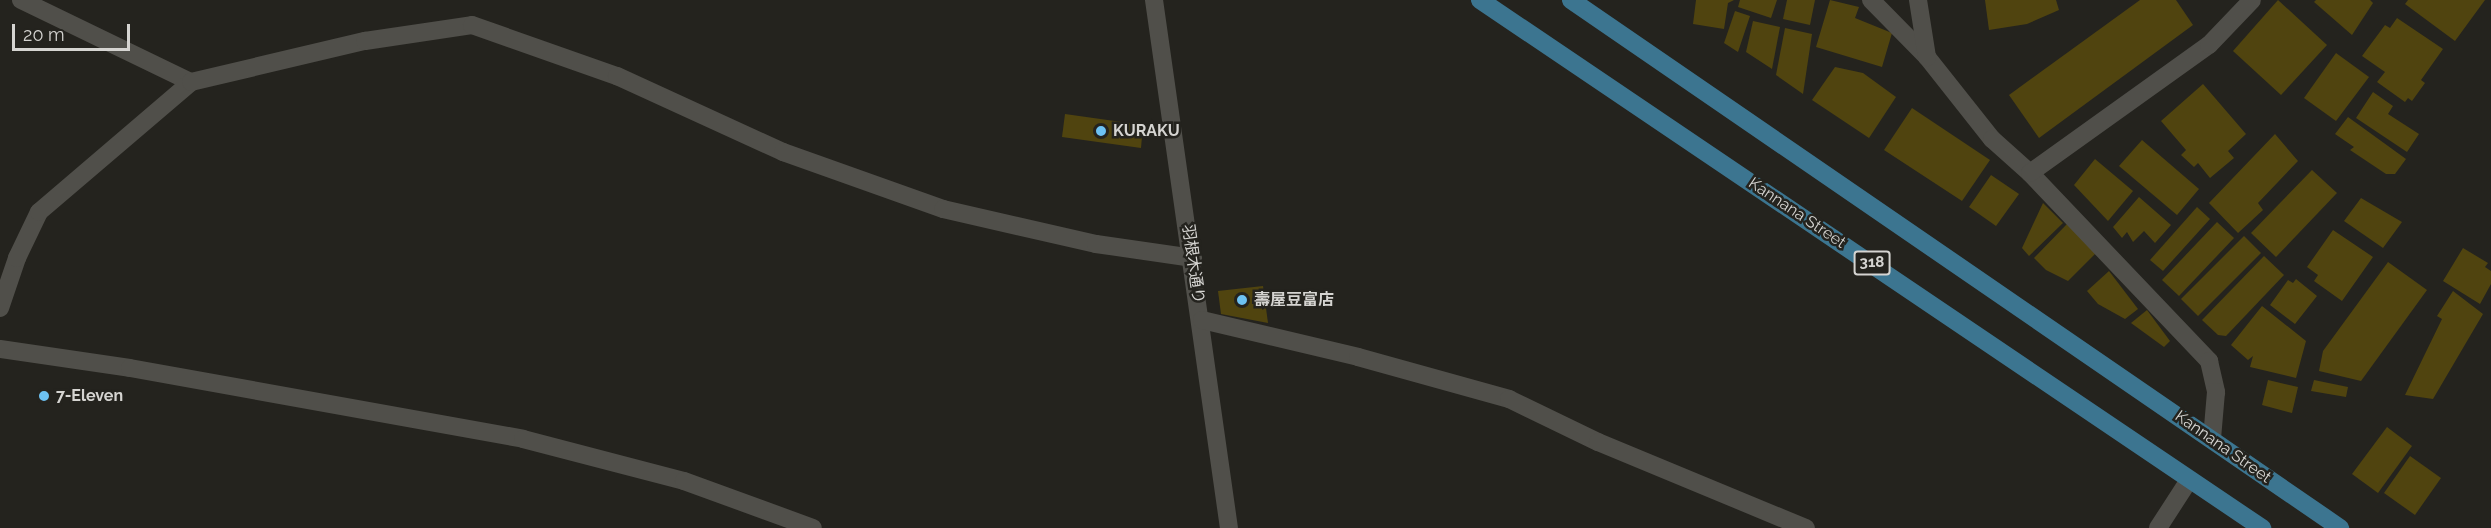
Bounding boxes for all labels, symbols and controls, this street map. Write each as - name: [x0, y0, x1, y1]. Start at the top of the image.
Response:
- scale bar: [15, 12, 134, 50]
- text: 20 m: [23, 24, 65, 45]
- place label: KURAKU: [1113, 121, 1180, 141]
- marker: KURAKU: [1094, 124, 1108, 138]
- street label: Kannana Street: [1745, 173, 1849, 253]
- street label: 羽根木通り: [1178, 223, 1208, 305]
- road number: 318: [1852, 251, 1892, 275]
- place label: 壽屋豆富店: [1254, 290, 1334, 310]
- marker: 壽屋豆富店: [1235, 293, 1249, 307]
- place label: 7-Eleven: [56, 386, 123, 406]
- marker: 7-Eleven: [37, 389, 51, 403]
- street label: Kannana Street: [2171, 407, 2275, 487]

